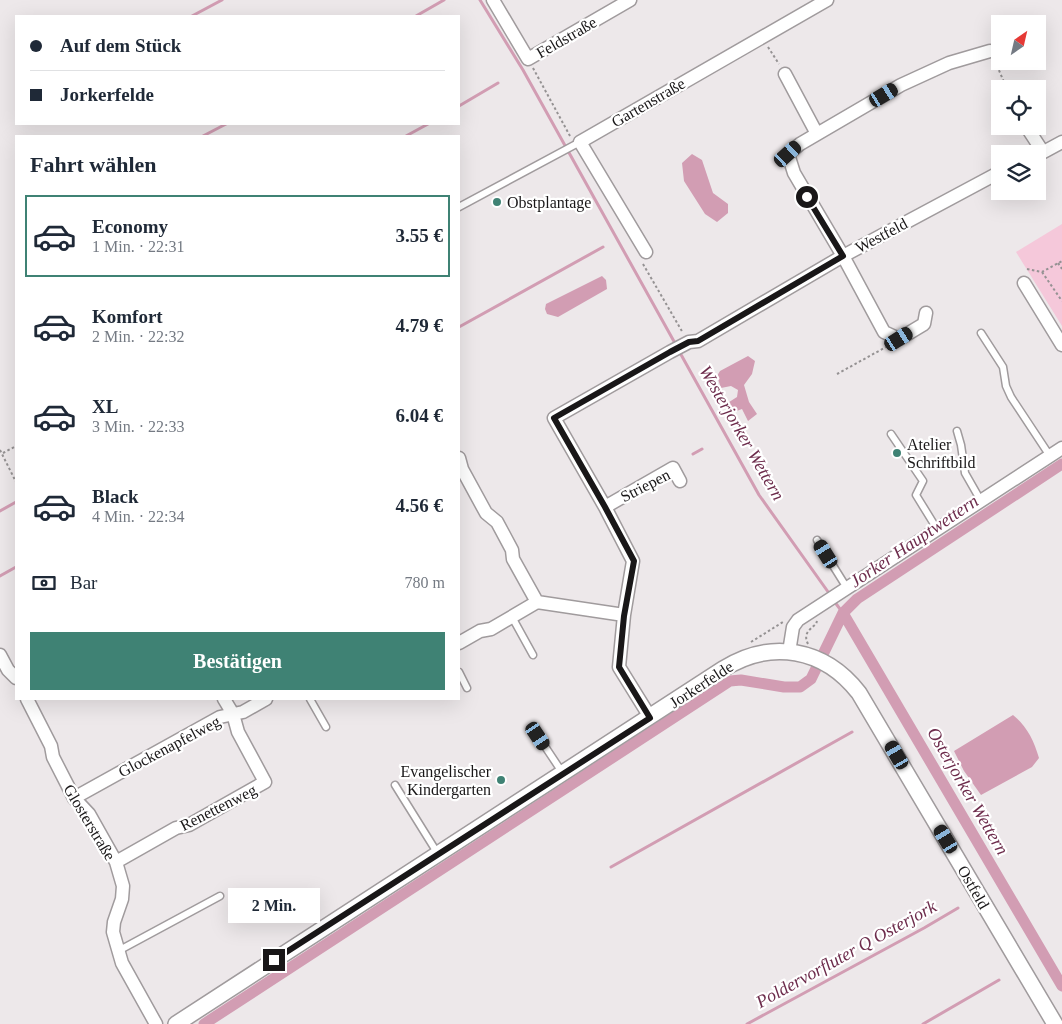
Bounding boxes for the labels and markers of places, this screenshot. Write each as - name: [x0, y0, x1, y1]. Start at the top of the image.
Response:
- place label: Obstplantage: [507, 194, 591, 212]
- marker: Obstplantage: [491, 196, 503, 208]
- place label: Atelier Schriftbild: [907, 436, 975, 471]
- marker: Atelier Schriftbild: [891, 447, 903, 459]
- place label: Evangelischer Kindergarten: [400, 763, 492, 799]
- marker: Evangelischer Kindergarten: [495, 774, 507, 786]

